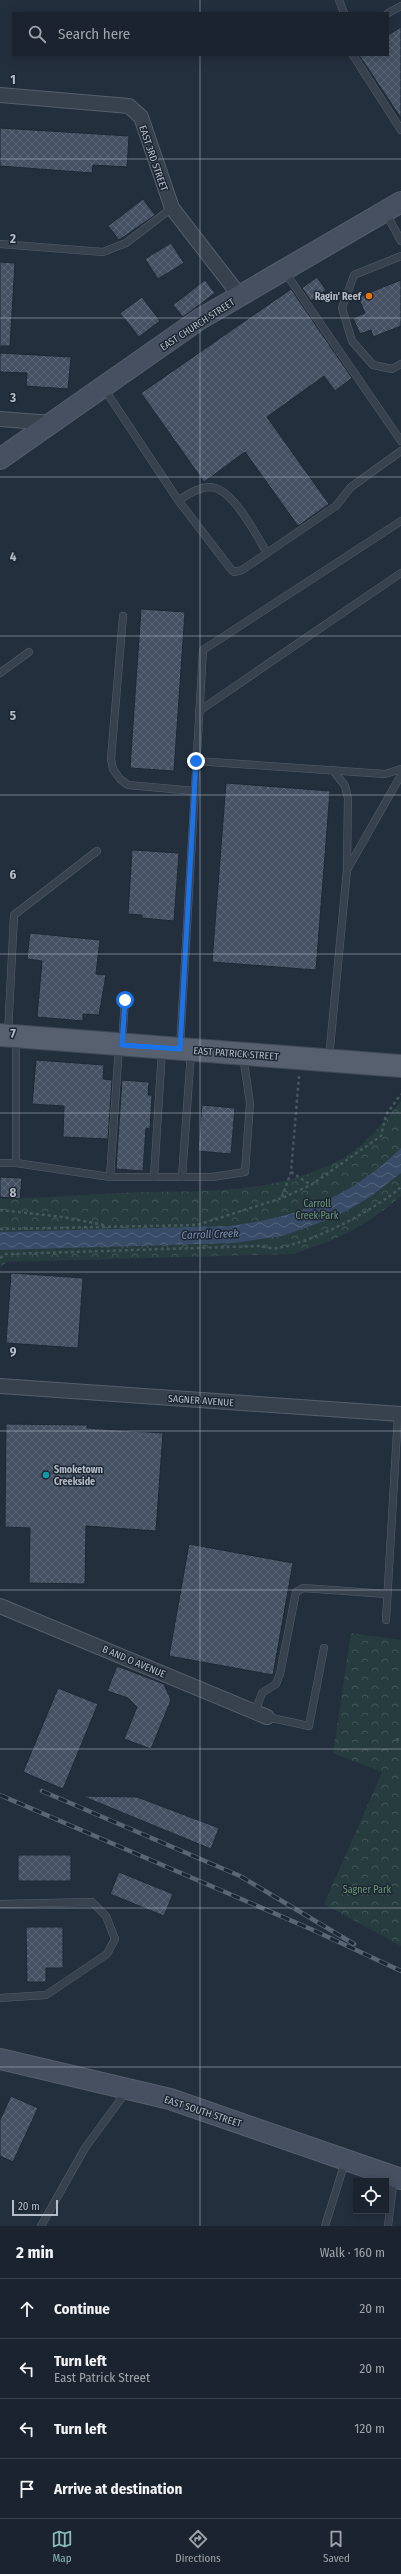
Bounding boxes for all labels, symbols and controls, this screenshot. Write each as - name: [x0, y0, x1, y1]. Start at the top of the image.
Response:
- search box: [12, 12, 389, 56]
- icon: search: [26, 23, 48, 45]
- text: Search here: [58, 25, 130, 43]
- text: 1: [10, 72, 16, 87]
- street label: EAST 3RD STREET: [136, 124, 170, 193]
- text: 2: [9, 231, 16, 246]
- place label: Ragin' Reef: [315, 291, 362, 303]
- marker: Ragin' Reef: [364, 291, 374, 301]
- street label: EAST CHURCH STREET: [158, 296, 237, 353]
- text: 3: [9, 390, 16, 405]
- text: 4: [10, 549, 17, 564]
- text: 5: [10, 708, 16, 723]
- route end: [187, 752, 205, 770]
- text: 6: [10, 867, 17, 882]
- route start: [116, 991, 134, 1009]
- text: 7: [10, 1026, 16, 1041]
- street label: EAST PATRICK STREET: [193, 1045, 279, 1063]
- text: 8: [10, 1185, 17, 1200]
- park label: Carroll Creek Park: [296, 1198, 339, 1222]
- water label: Carroll Creek: [181, 1227, 239, 1242]
- text: 9: [10, 1344, 17, 1359]
- street label: SAGNER AVENUE: [168, 1393, 235, 1409]
- place label: Smoketown Creekside: [54, 1464, 103, 1488]
- marker: Smoketown Creekside: [41, 1470, 51, 1480]
- street label: B AND O AVENUE: [100, 1643, 167, 1681]
- park label: Sagner Park: [343, 1884, 391, 1896]
- street label: EAST SOUTH STREET: [162, 2094, 243, 2130]
- map controls: [353, 2178, 389, 2214]
- button: locate: [353, 2178, 389, 2214]
- scale bar: [12, 2198, 58, 2217]
- text: 20 m: [18, 2200, 40, 2213]
- text: 2 min: [16, 2242, 54, 2263]
- text: Walk · 160 m: [320, 2245, 385, 2260]
- icon: ahead: [16, 2298, 38, 2320]
- text: Continue: [54, 2300, 110, 2318]
- text: 20 m: [359, 2301, 385, 2316]
- text: Turn left: [54, 2352, 107, 2370]
- icon: left: [16, 2358, 38, 2380]
- text: 20 m: [359, 2361, 385, 2376]
- text: East Patrick Street: [54, 2370, 150, 2385]
- icon: left: [16, 2418, 38, 2440]
- text: Turn left: [54, 2420, 107, 2438]
- text: 120 m: [354, 2421, 385, 2436]
- icon: arrive: [16, 2478, 38, 2500]
- text: Arrive at destination: [54, 2480, 182, 2498]
- tab: Map: [51, 2528, 73, 2565]
- tab: Directions: [175, 2528, 221, 2565]
- tab: Saved: [323, 2528, 350, 2565]

